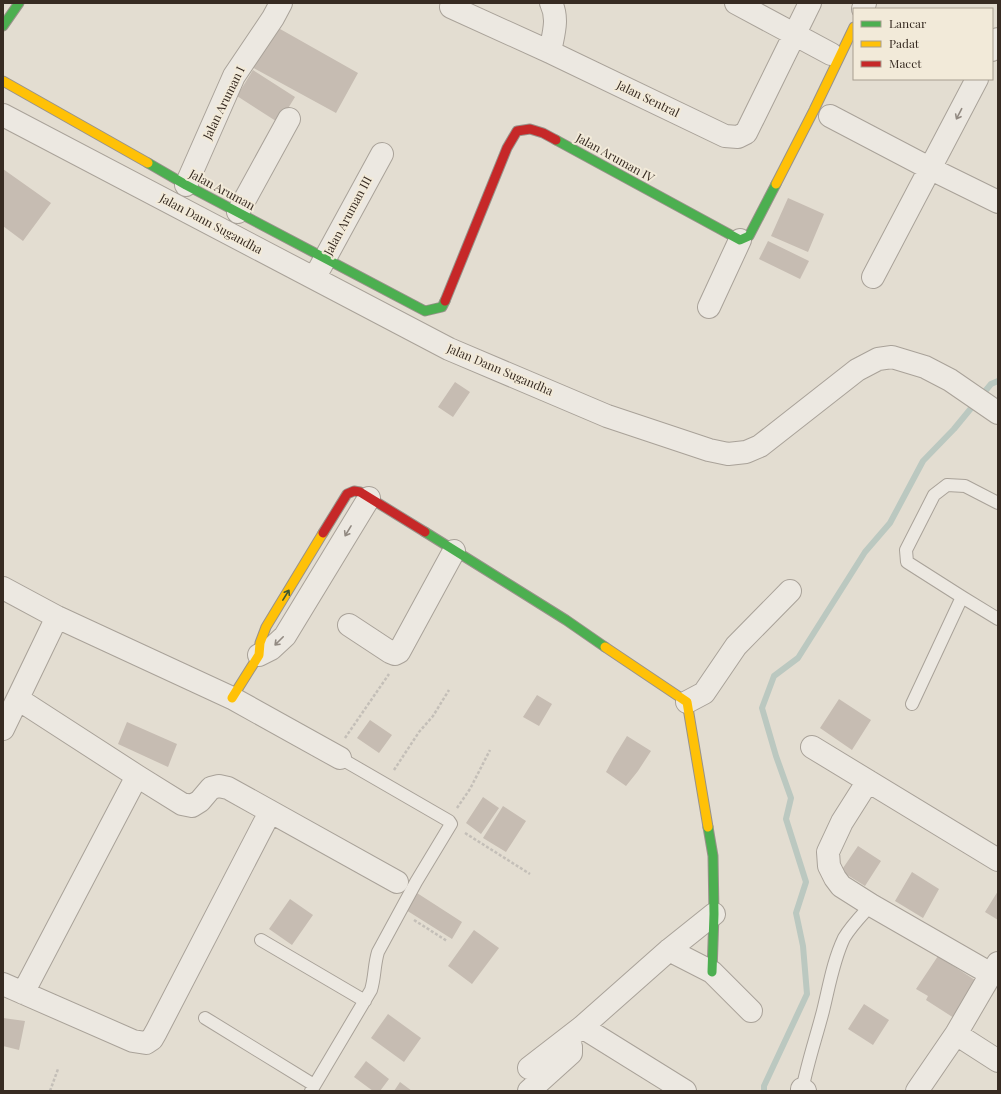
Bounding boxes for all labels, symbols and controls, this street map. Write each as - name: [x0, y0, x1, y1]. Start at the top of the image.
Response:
- legend: [853, 8, 993, 80]
- text: Lancar: [889, 15, 927, 31]
- text: Padat: [889, 35, 920, 51]
- text: Macet: [889, 55, 922, 71]
- street label: Jalan Aruman I: [198, 63, 248, 143]
- street label: Jalan Sentral: [614, 76, 683, 120]
- one-way arrow: [955, 107, 962, 119]
- street label: Jalan Aruman IV: [573, 129, 658, 185]
- street label: Jalan Aruman: [186, 165, 258, 213]
- street label: Jalan Aruman III: [319, 173, 375, 259]
- street label: Jalan Dann Sugandha: [157, 189, 266, 257]
- street label: Jalan Dann Sugandha: [444, 339, 556, 399]
- one-way arrow: [344, 525, 352, 537]
- one-way arrow: [282, 589, 290, 601]
- one-way arrow: [274, 636, 284, 646]

